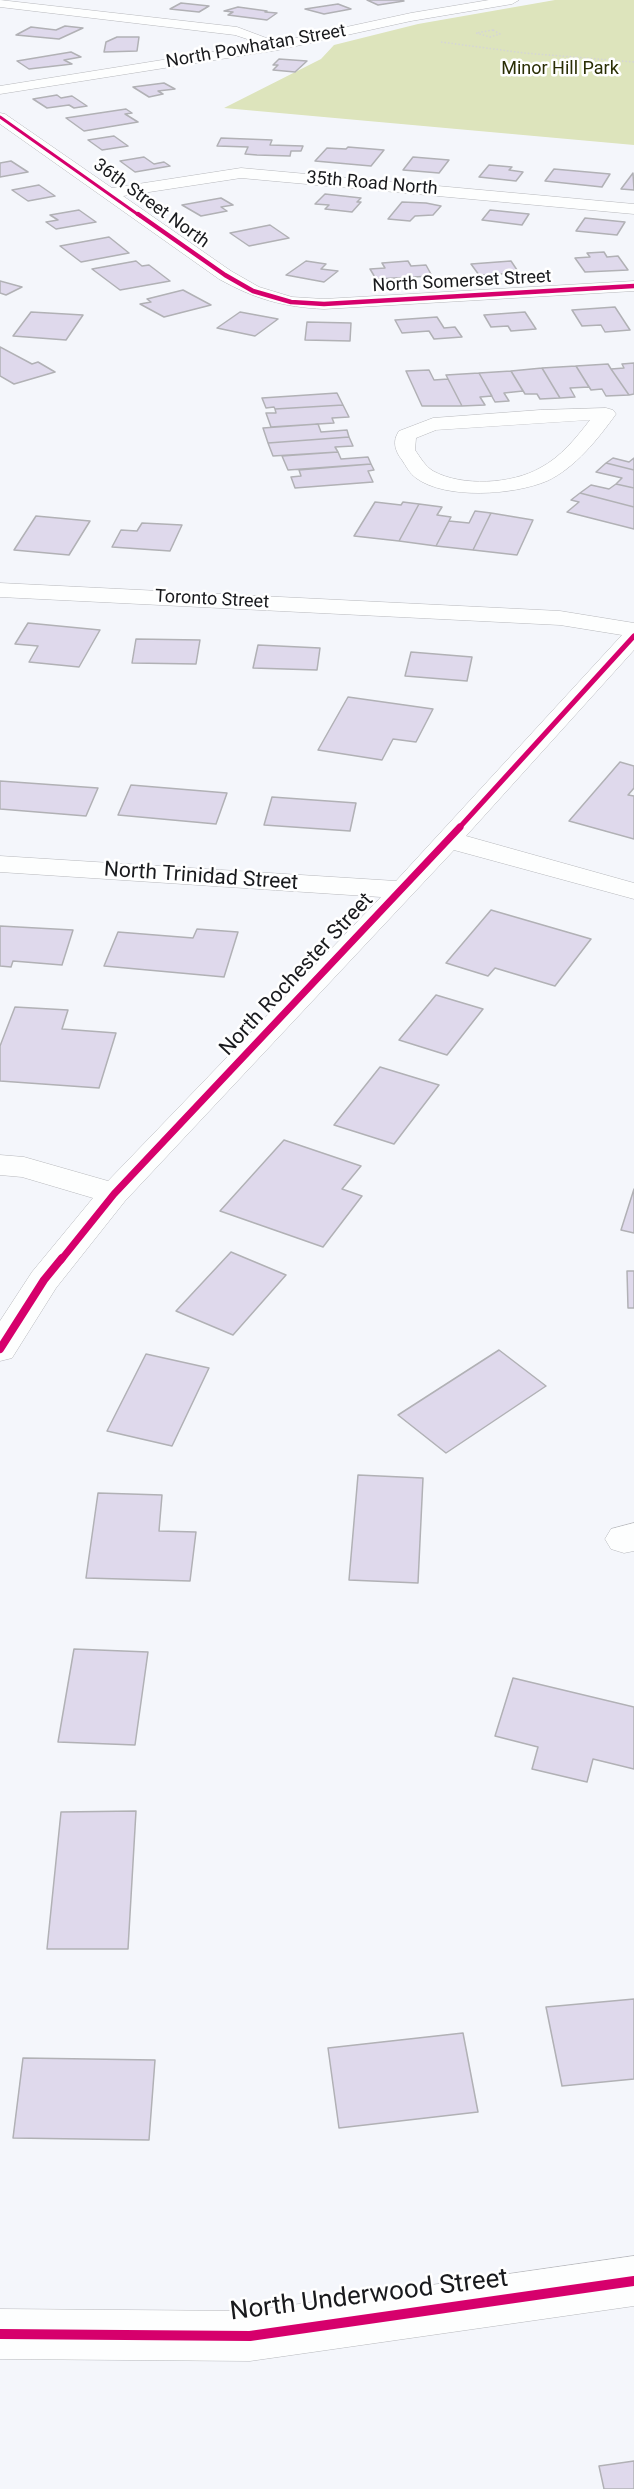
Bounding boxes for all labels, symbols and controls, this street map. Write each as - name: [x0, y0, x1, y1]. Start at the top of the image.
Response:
- street label: North Powhatan Street: [164, 21, 348, 73]
- park label: Minor Hill Park: [501, 58, 619, 80]
- street label: 36th Street North: [89, 155, 213, 253]
- street label: 35th Road North: [305, 168, 439, 200]
- street label: North Somerset Street: [372, 267, 552, 297]
- street label: Toronto Street: [154, 586, 270, 614]
- street label: North Trinidad Street: [103, 858, 299, 896]
- street label: North Rochester Street: [215, 888, 379, 1062]
- street label: North Underwood Street: [228, 2263, 510, 2329]

